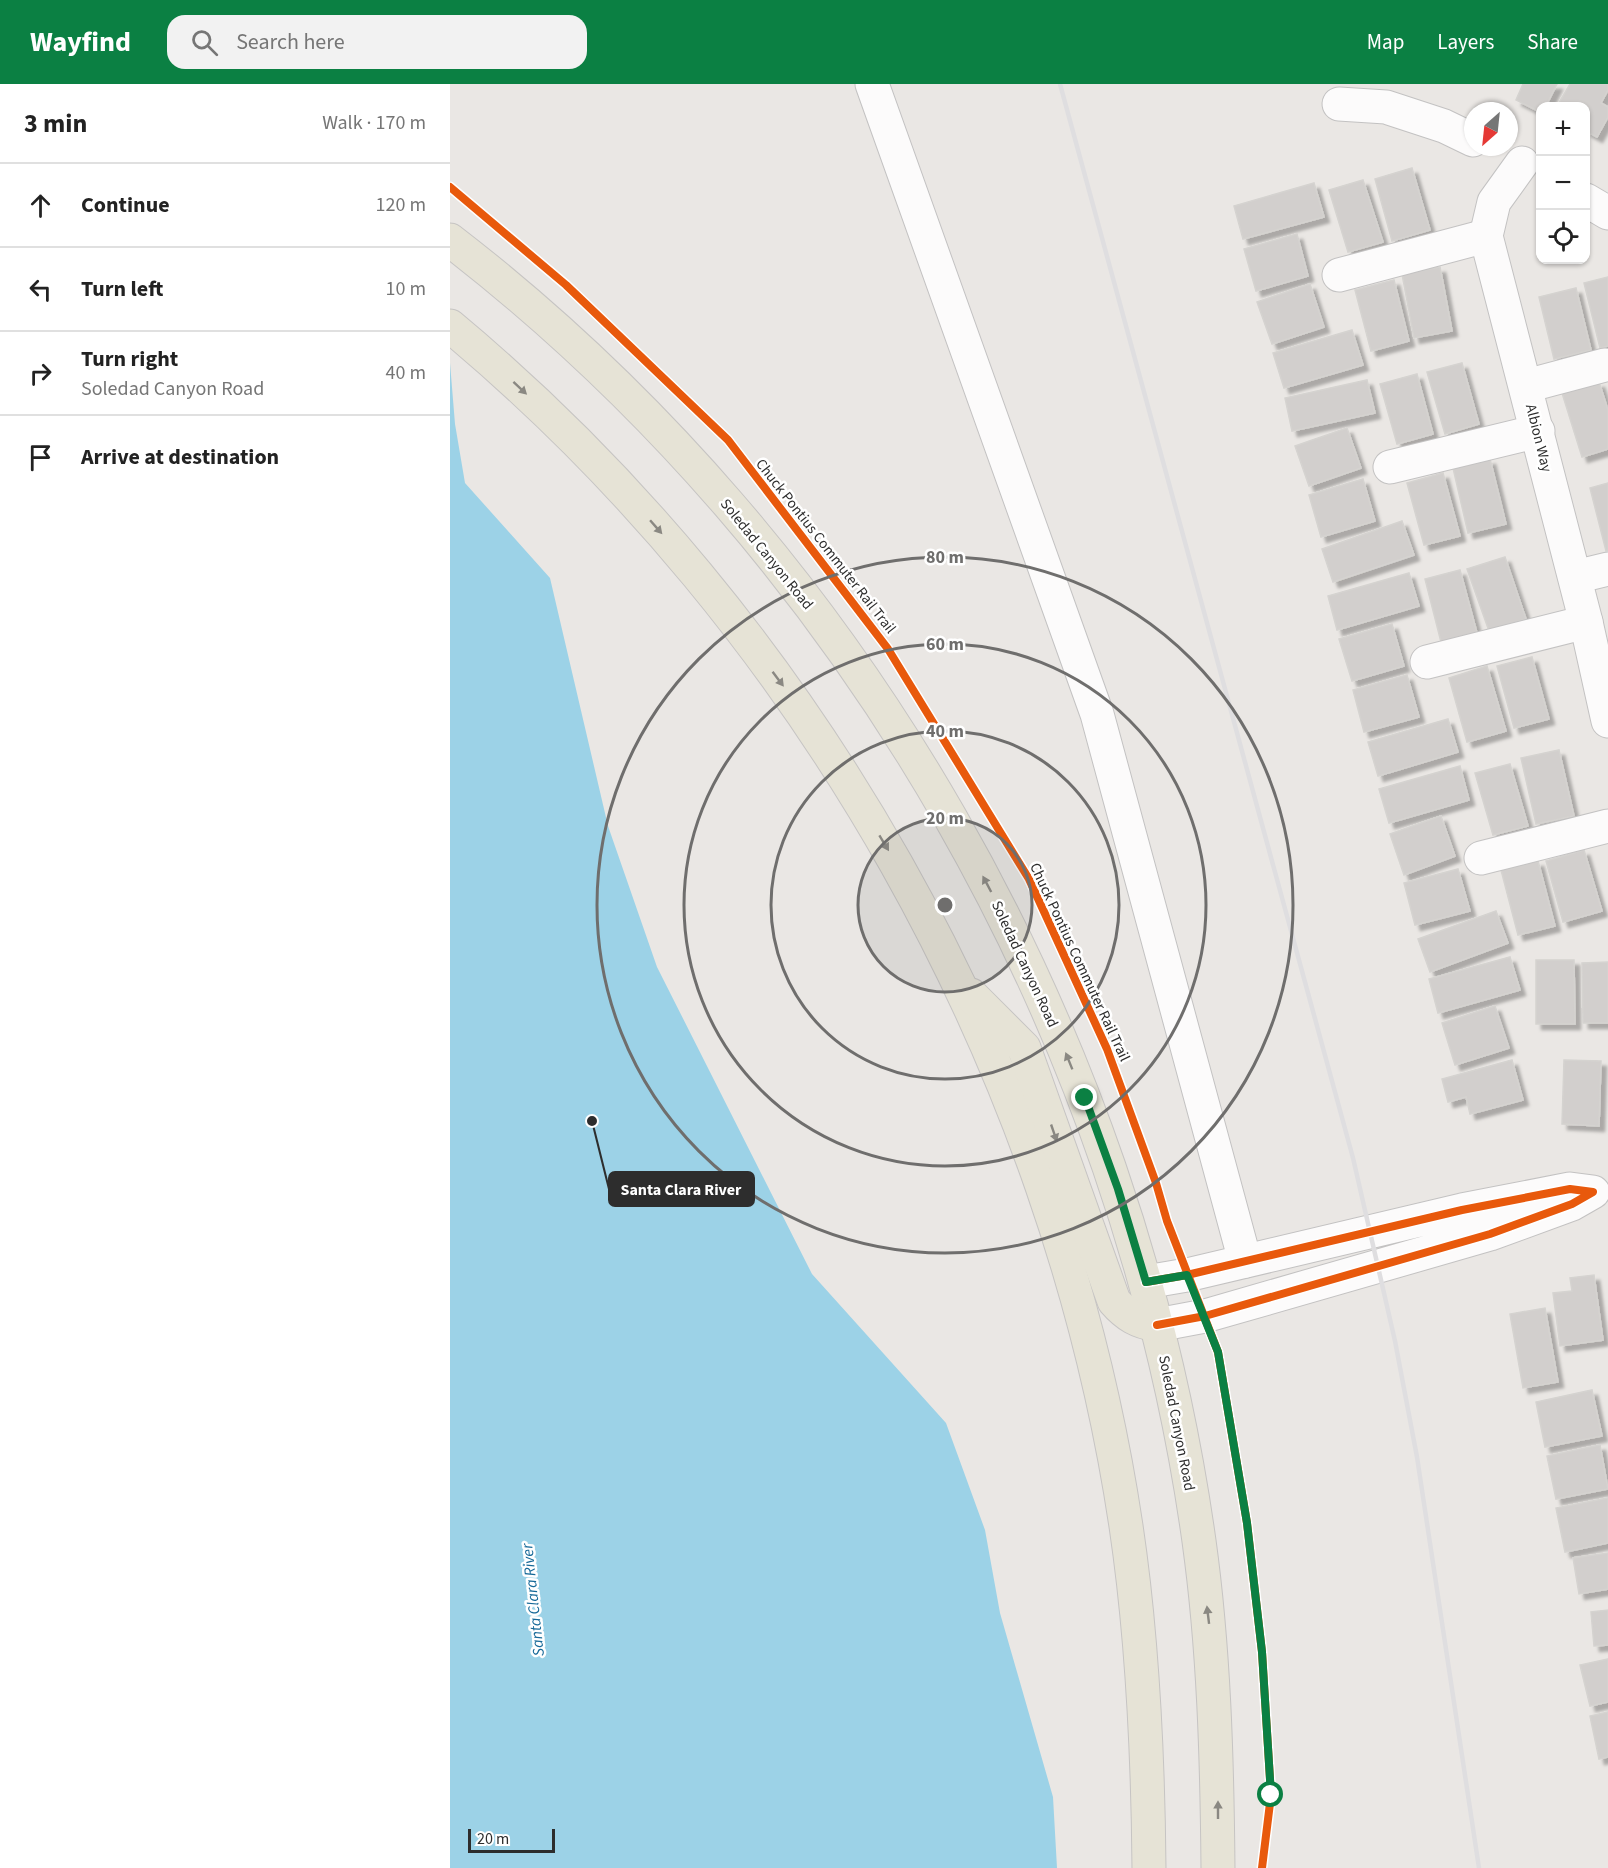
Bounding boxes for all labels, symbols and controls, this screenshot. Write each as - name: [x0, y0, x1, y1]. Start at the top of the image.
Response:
- search box: [167, 15, 587, 69]
- text: Wayfind: [30, 22, 131, 62]
- icon: search: [188, 26, 221, 59]
- text: Search here: [236, 26, 345, 58]
- text: Map: [1367, 27, 1404, 57]
- text: Layers: [1437, 27, 1494, 57]
- text: Share: [1527, 27, 1578, 57]
- north arrow: [1464, 102, 1518, 156]
- map controls: [1536, 102, 1590, 264]
- button: +: [1536, 102, 1590, 156]
- text: 3 min: [24, 105, 87, 142]
- text: Walk · 170 m: [322, 109, 426, 137]
- button: −: [1536, 156, 1590, 210]
- icon: ahead: [24, 189, 57, 222]
- text: Continue: [81, 189, 170, 221]
- text: 120 m: [376, 191, 426, 219]
- button: locate: [1536, 210, 1590, 264]
- icon: left: [24, 273, 57, 306]
- text: Turn left: [81, 273, 163, 305]
- text: 10 m: [386, 275, 426, 303]
- text: Turn right: [81, 343, 178, 375]
- icon: right: [24, 357, 57, 390]
- text: 40 m: [386, 359, 426, 387]
- text: Soledad Canyon Road: [81, 375, 264, 403]
- one-way arrow: [512, 381, 527, 395]
- street label: Albion Way: [1520, 402, 1557, 474]
- icon: arrive: [24, 441, 57, 474]
- text: Arrive at destination: [81, 441, 279, 473]
- street label: Chuck Pontius Commuter Rail Trail: [751, 454, 901, 638]
- street label: Soledad Canyon Road: [715, 494, 818, 614]
- one-way arrow: [649, 519, 662, 534]
- text: 80 m: [926, 545, 964, 570]
- text: 60 m: [926, 632, 964, 657]
- one-way arrow: [772, 671, 784, 687]
- text: 40 m: [926, 719, 964, 744]
- text: 20 m: [926, 806, 964, 831]
- one-way arrow: [878, 835, 889, 851]
- street label: Chuck Pontius Commuter Rail Trail: [1024, 859, 1135, 1065]
- one-way arrow: [982, 876, 992, 893]
- centre of rings: [935, 895, 955, 915]
- street label: Soledad Canyon Road: [986, 897, 1063, 1031]
- one-way arrow: [1064, 1052, 1073, 1070]
- route end: [1071, 1084, 1097, 1110]
- one-way arrow: [1049, 1124, 1059, 1142]
- callout: Santa Clara River: [609, 1172, 754, 1206]
- text: Santa Clara River: [621, 1179, 742, 1201]
- street label: Soledad Canyon Road: [1153, 1354, 1200, 1493]
- water label: Santa Clara River: [516, 1541, 550, 1657]
- one-way arrow: [1203, 1605, 1212, 1624]
- route start: [1257, 1781, 1283, 1807]
- one-way arrow: [1213, 1800, 1223, 1819]
- scale bar: [468, 1826, 555, 1854]
- text: 20 m: [477, 1828, 509, 1850]

